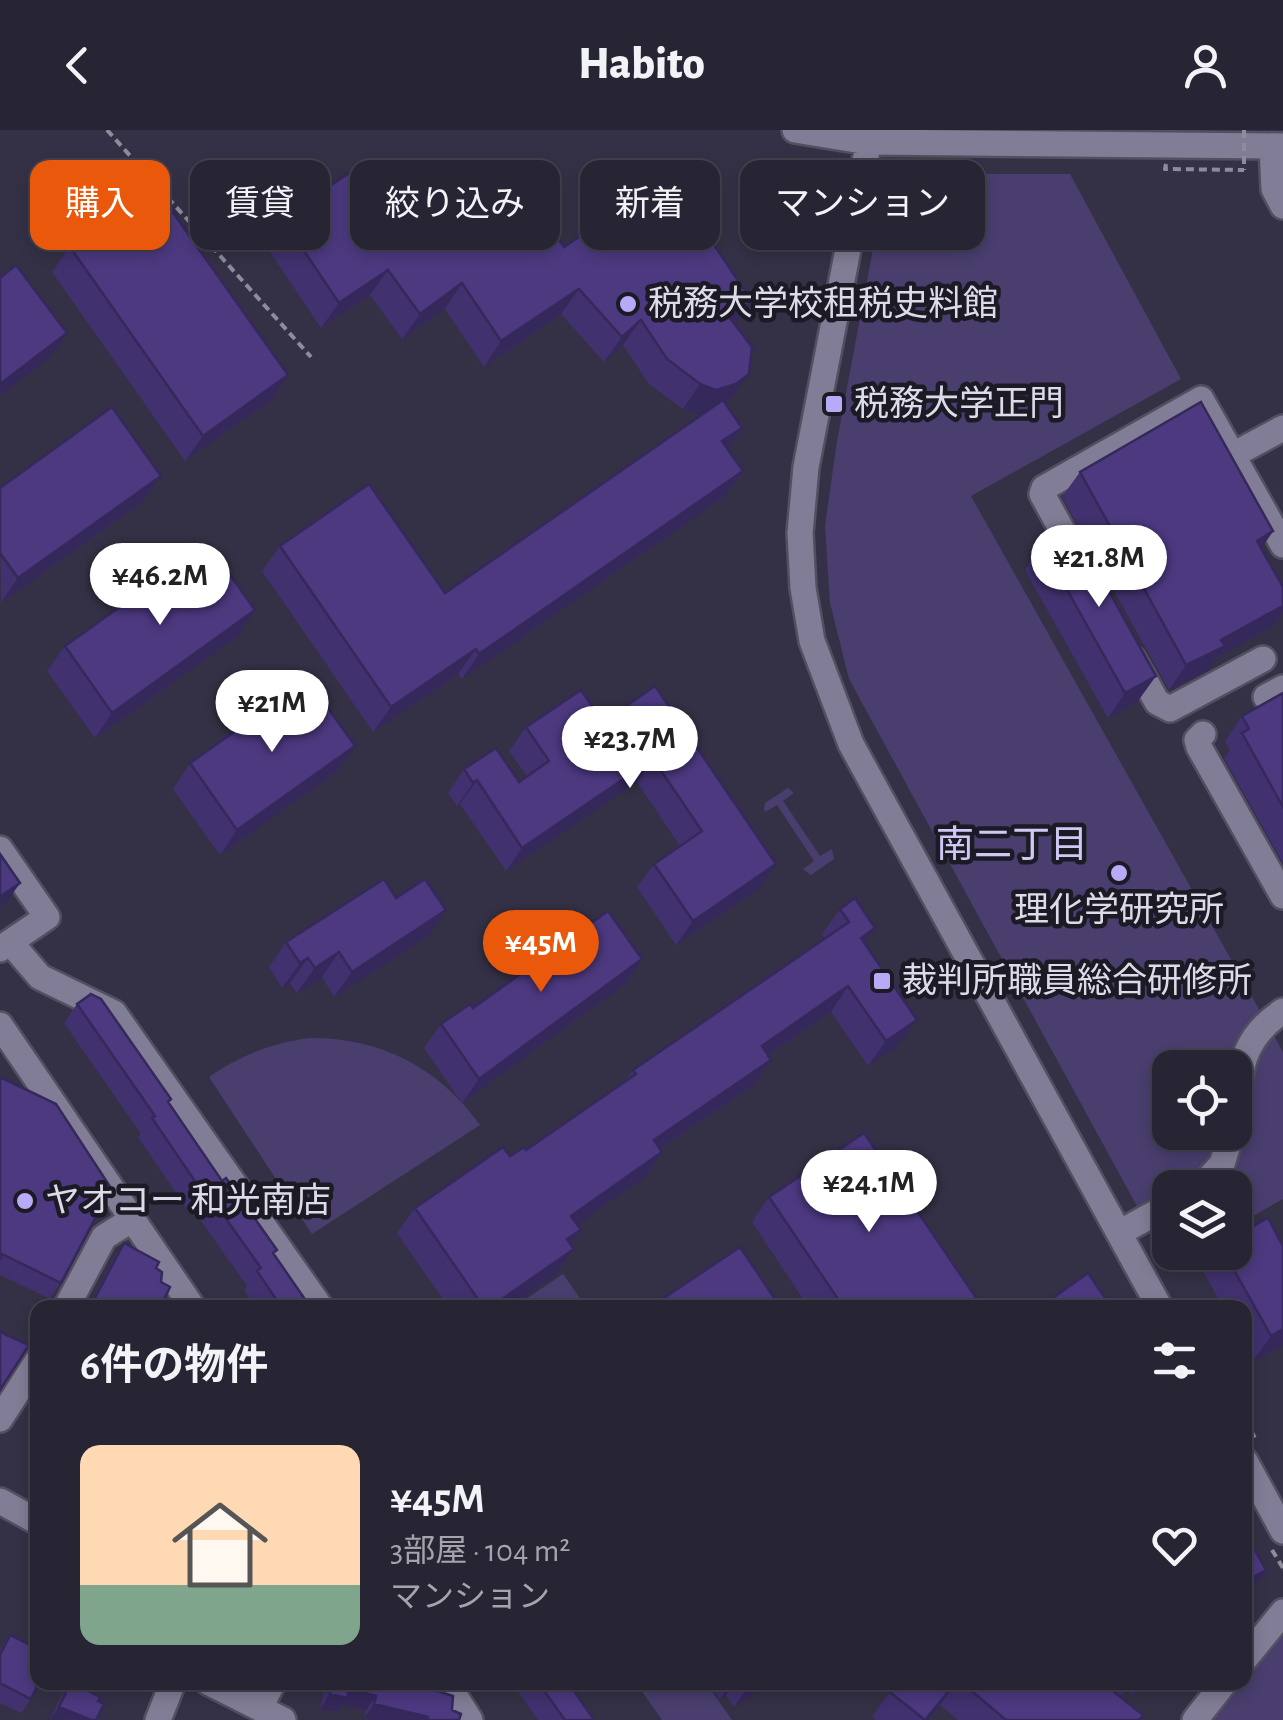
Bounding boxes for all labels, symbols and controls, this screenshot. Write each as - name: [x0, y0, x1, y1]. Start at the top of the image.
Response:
- icon: back: [50, 38, 105, 93]
- icon: person: [1178, 38, 1233, 93]
- text: Habito: [578, 42, 705, 87]
- chip: 購入: [30, 160, 170, 250]
- chip: 賃貸: [190, 160, 330, 250]
- chip: 絞り込み: [350, 160, 560, 250]
- chip: 新着: [580, 160, 720, 250]
- chip: マンション: [740, 160, 985, 250]
- place label: 税務大学校租税史料館: [648, 285, 998, 322]
- marker: 税務大学校租税史料館: [617, 293, 639, 315]
- place label: 税務大学正門: [854, 385, 1064, 422]
- marker: 税務大学正門: [823, 393, 845, 415]
- pin: ¥21.8M: [1018, 525, 1180, 610]
- text: ¥21.8M: [1053, 541, 1145, 573]
- pin: ¥46.2M: [79, 543, 241, 628]
- text: ¥46.2M: [112, 559, 208, 591]
- pin: ¥21M: [213, 670, 331, 755]
- text: ¥21M: [238, 686, 306, 718]
- pin: ¥23.7M: [549, 706, 711, 791]
- text: ¥23.7M: [584, 722, 676, 754]
- district label: 南二丁目: [936, 825, 1088, 865]
- marker: 理化学研究所: [1108, 862, 1130, 884]
- place label: 理化学研究所: [1014, 891, 1224, 928]
- pin: ¥45M: [482, 910, 600, 995]
- text: ¥45M: [505, 926, 577, 958]
- place label: 裁判所職員総合研修所: [902, 962, 1252, 999]
- marker: 裁判所職員総合研修所: [871, 970, 893, 992]
- map controls: [1152, 1050, 1252, 1270]
- button: locate: [1152, 1050, 1252, 1150]
- pin: ¥24.1M: [788, 1150, 950, 1235]
- text: ¥24.1M: [823, 1166, 915, 1198]
- button: layers: [1152, 1170, 1252, 1270]
- place label: ヤオコー 和光南店: [45, 1182, 331, 1219]
- marker: ヤオコー 和光南店: [14, 1190, 36, 1212]
- icon: filters: [1147, 1333, 1202, 1388]
- text: 6件の物件: [80, 1345, 268, 1387]
- text: ¥45M: [390, 1478, 485, 1520]
- icon: home: [160, 1485, 280, 1605]
- icon: heart: [1147, 1518, 1202, 1573]
- text: 3部屋 · 104 m²: [390, 1535, 570, 1567]
- text: マンション: [390, 1581, 550, 1613]

